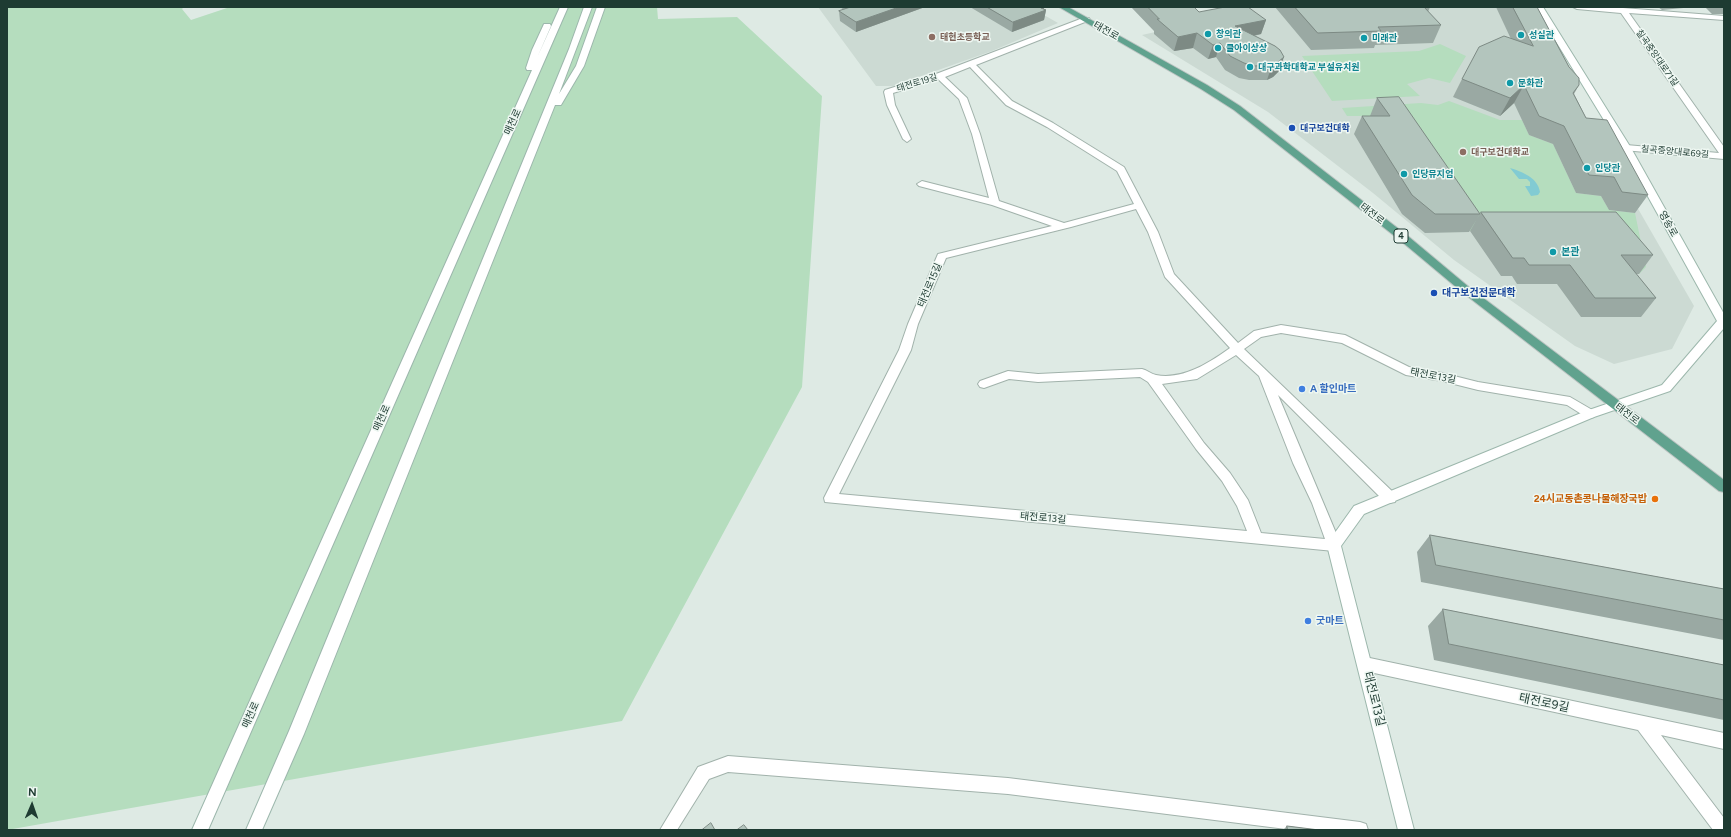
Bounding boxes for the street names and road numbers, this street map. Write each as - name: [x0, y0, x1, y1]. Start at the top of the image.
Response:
- street label: 태전로: [1091, 19, 1121, 43]
- street label: 칠곡중앙대로71길: [1634, 28, 1680, 88]
- street label: 태전로19길: [895, 72, 939, 94]
- street label: 매천로: [502, 107, 524, 137]
- street label: 칠곡중앙대로69길: [1641, 144, 1709, 160]
- street label: 태전로: [1357, 201, 1387, 227]
- street label: 영송로: [1656, 209, 1680, 239]
- road number: 4: [1394, 229, 1408, 243]
- street label: 태전로15길: [915, 261, 945, 309]
- street label: 태전로13길: [1409, 366, 1457, 386]
- street label: 태전로: [1612, 401, 1642, 427]
- street label: 매천로: [371, 403, 393, 433]
- street label: 태전로13길: [1019, 510, 1067, 526]
- street label: 태전로13길: [1360, 670, 1388, 728]
- street label: 태전로9길: [1518, 691, 1570, 715]
- street label: 매천로: [240, 700, 262, 730]

